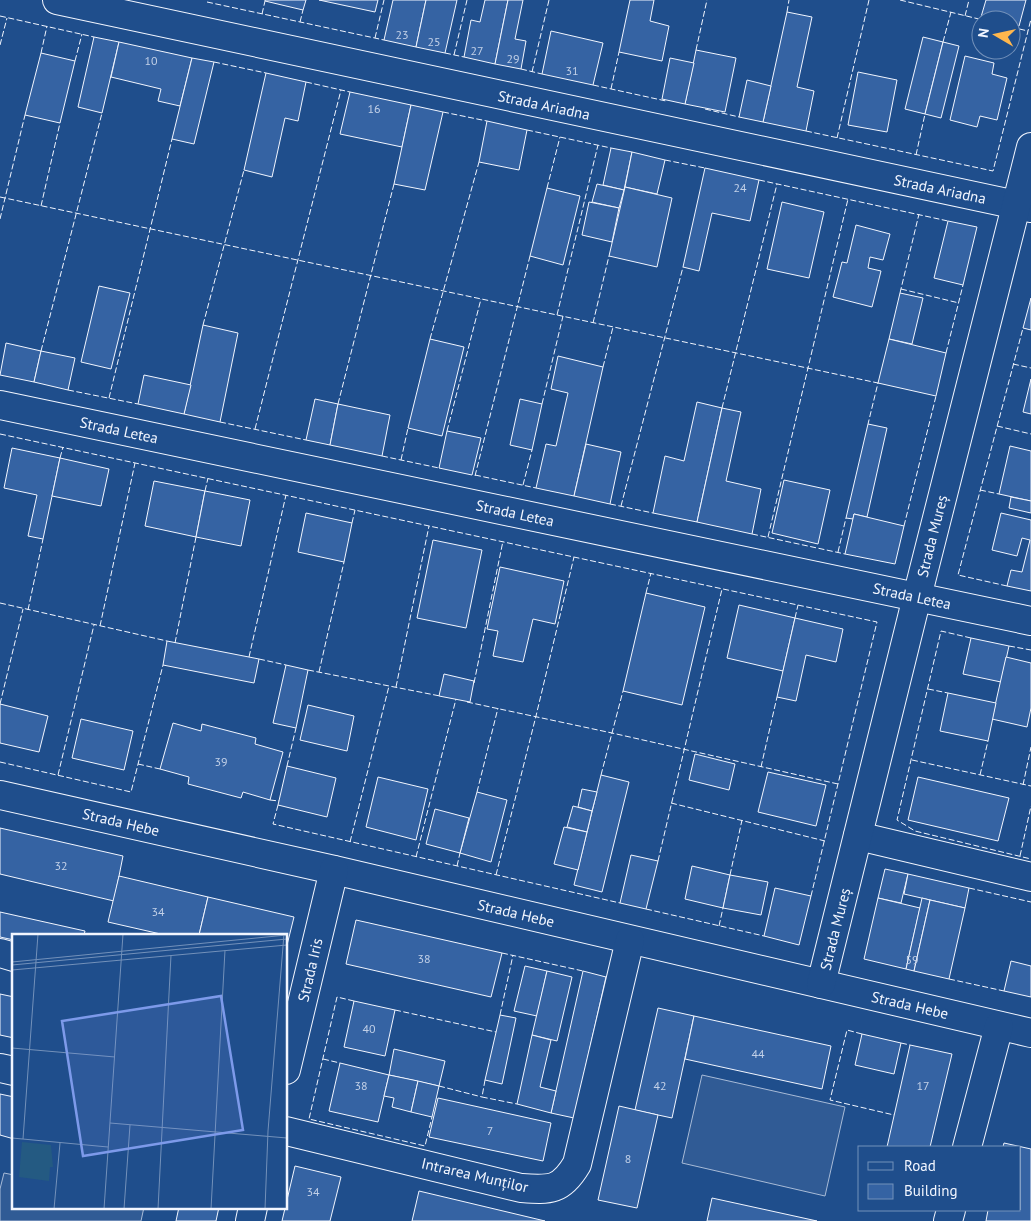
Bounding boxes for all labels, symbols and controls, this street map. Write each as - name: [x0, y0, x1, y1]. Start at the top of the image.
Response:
- north arrow: [971, 10, 1021, 60]
- house number: 23: [395, 27, 409, 42]
- text: N: [974, 27, 993, 39]
- house number: 25: [427, 34, 441, 49]
- house number: 27: [470, 43, 484, 58]
- house number: 29: [506, 51, 520, 66]
- house number: 10: [144, 53, 158, 68]
- house number: 31: [565, 63, 579, 78]
- street label: Strada Ariadna: [496, 86, 592, 124]
- house number: 16: [367, 101, 381, 116]
- street label: Strada Ariadna: [892, 170, 988, 208]
- house number: 24: [733, 180, 747, 195]
- street label: Strada Letea: [78, 412, 160, 448]
- street label: Strada Mureș: [913, 493, 951, 579]
- street label: Strada Letea: [474, 495, 556, 531]
- street label: Strada Letea: [871, 578, 953, 614]
- house number: 39: [214, 754, 228, 769]
- street label: Strada Hebe: [81, 804, 161, 840]
- house number: 32: [54, 858, 68, 873]
- street label: Strada Mureș: [816, 886, 854, 972]
- street label: Strada Hebe: [476, 895, 556, 931]
- house number: 34: [151, 904, 165, 919]
- inset map: [12, 934, 288, 1208]
- street label: Strada Iris: [293, 936, 327, 1004]
- house number: 38: [417, 951, 431, 966]
- house number: 59: [905, 952, 919, 967]
- street label: Strada Hebe: [870, 987, 950, 1023]
- house number: 40: [362, 1021, 376, 1036]
- house number: 44: [751, 1046, 765, 1061]
- house number: 38: [354, 1078, 368, 1093]
- house number: 42: [653, 1078, 667, 1093]
- house number: 17: [916, 1078, 930, 1093]
- house number: 7: [487, 1123, 493, 1138]
- legend: [858, 1146, 1021, 1211]
- house number: 8: [625, 1151, 631, 1166]
- street label: Intrarea Munților: [420, 1153, 530, 1197]
- text: Road: [904, 1156, 936, 1175]
- text: Building: [904, 1181, 958, 1200]
- house number: 34: [306, 1184, 320, 1199]

